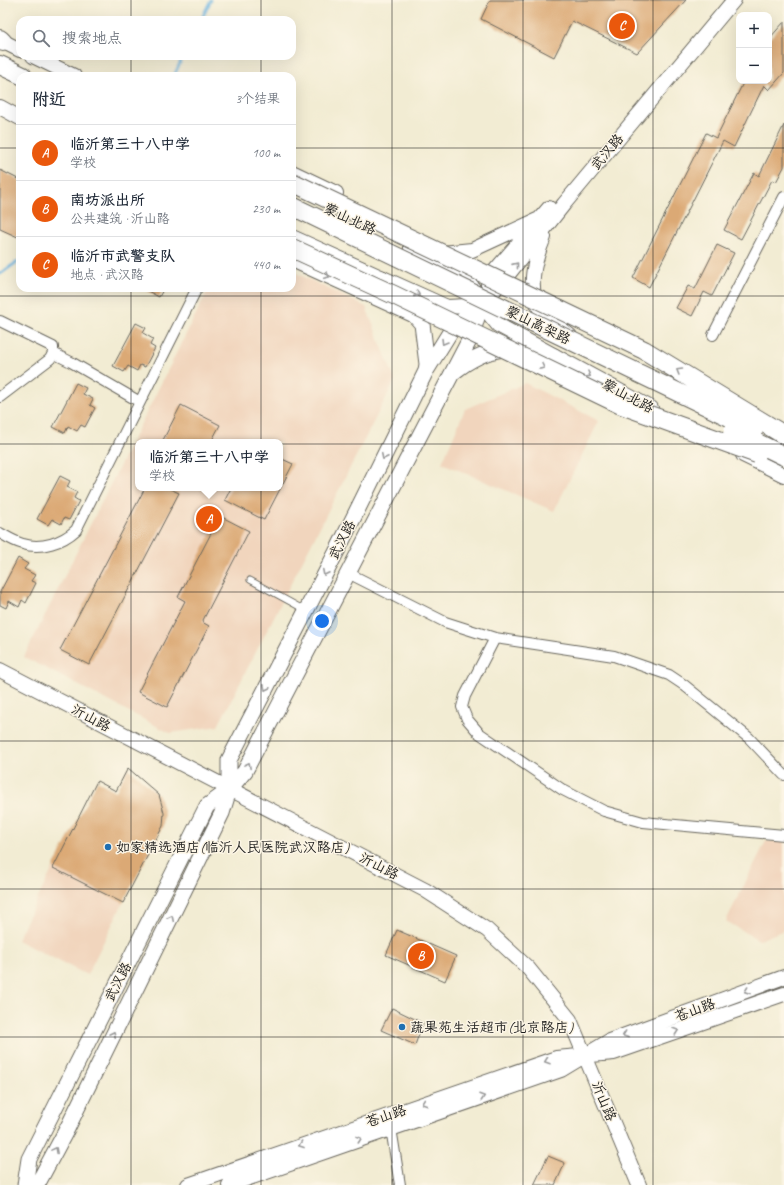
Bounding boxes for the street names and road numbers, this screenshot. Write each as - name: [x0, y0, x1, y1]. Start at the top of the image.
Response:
- street label: 武汉路: [587, 130, 627, 174]
- street label: 蒙山北路: [321, 199, 379, 239]
- street label: 蒙山高架路: [503, 302, 573, 348]
- street label: 蒙山北路: [599, 375, 657, 417]
- street label: 武汉路: [325, 517, 359, 563]
- street label: 沂山路: [68, 701, 114, 735]
- street label: 沂山路: [356, 849, 402, 883]
- street label: 武汉路: [101, 959, 135, 1005]
- street label: 苍山路: [672, 995, 718, 1025]
- street label: 沂山路: [588, 1078, 620, 1124]
- street label: 苍山路: [363, 1101, 409, 1131]

